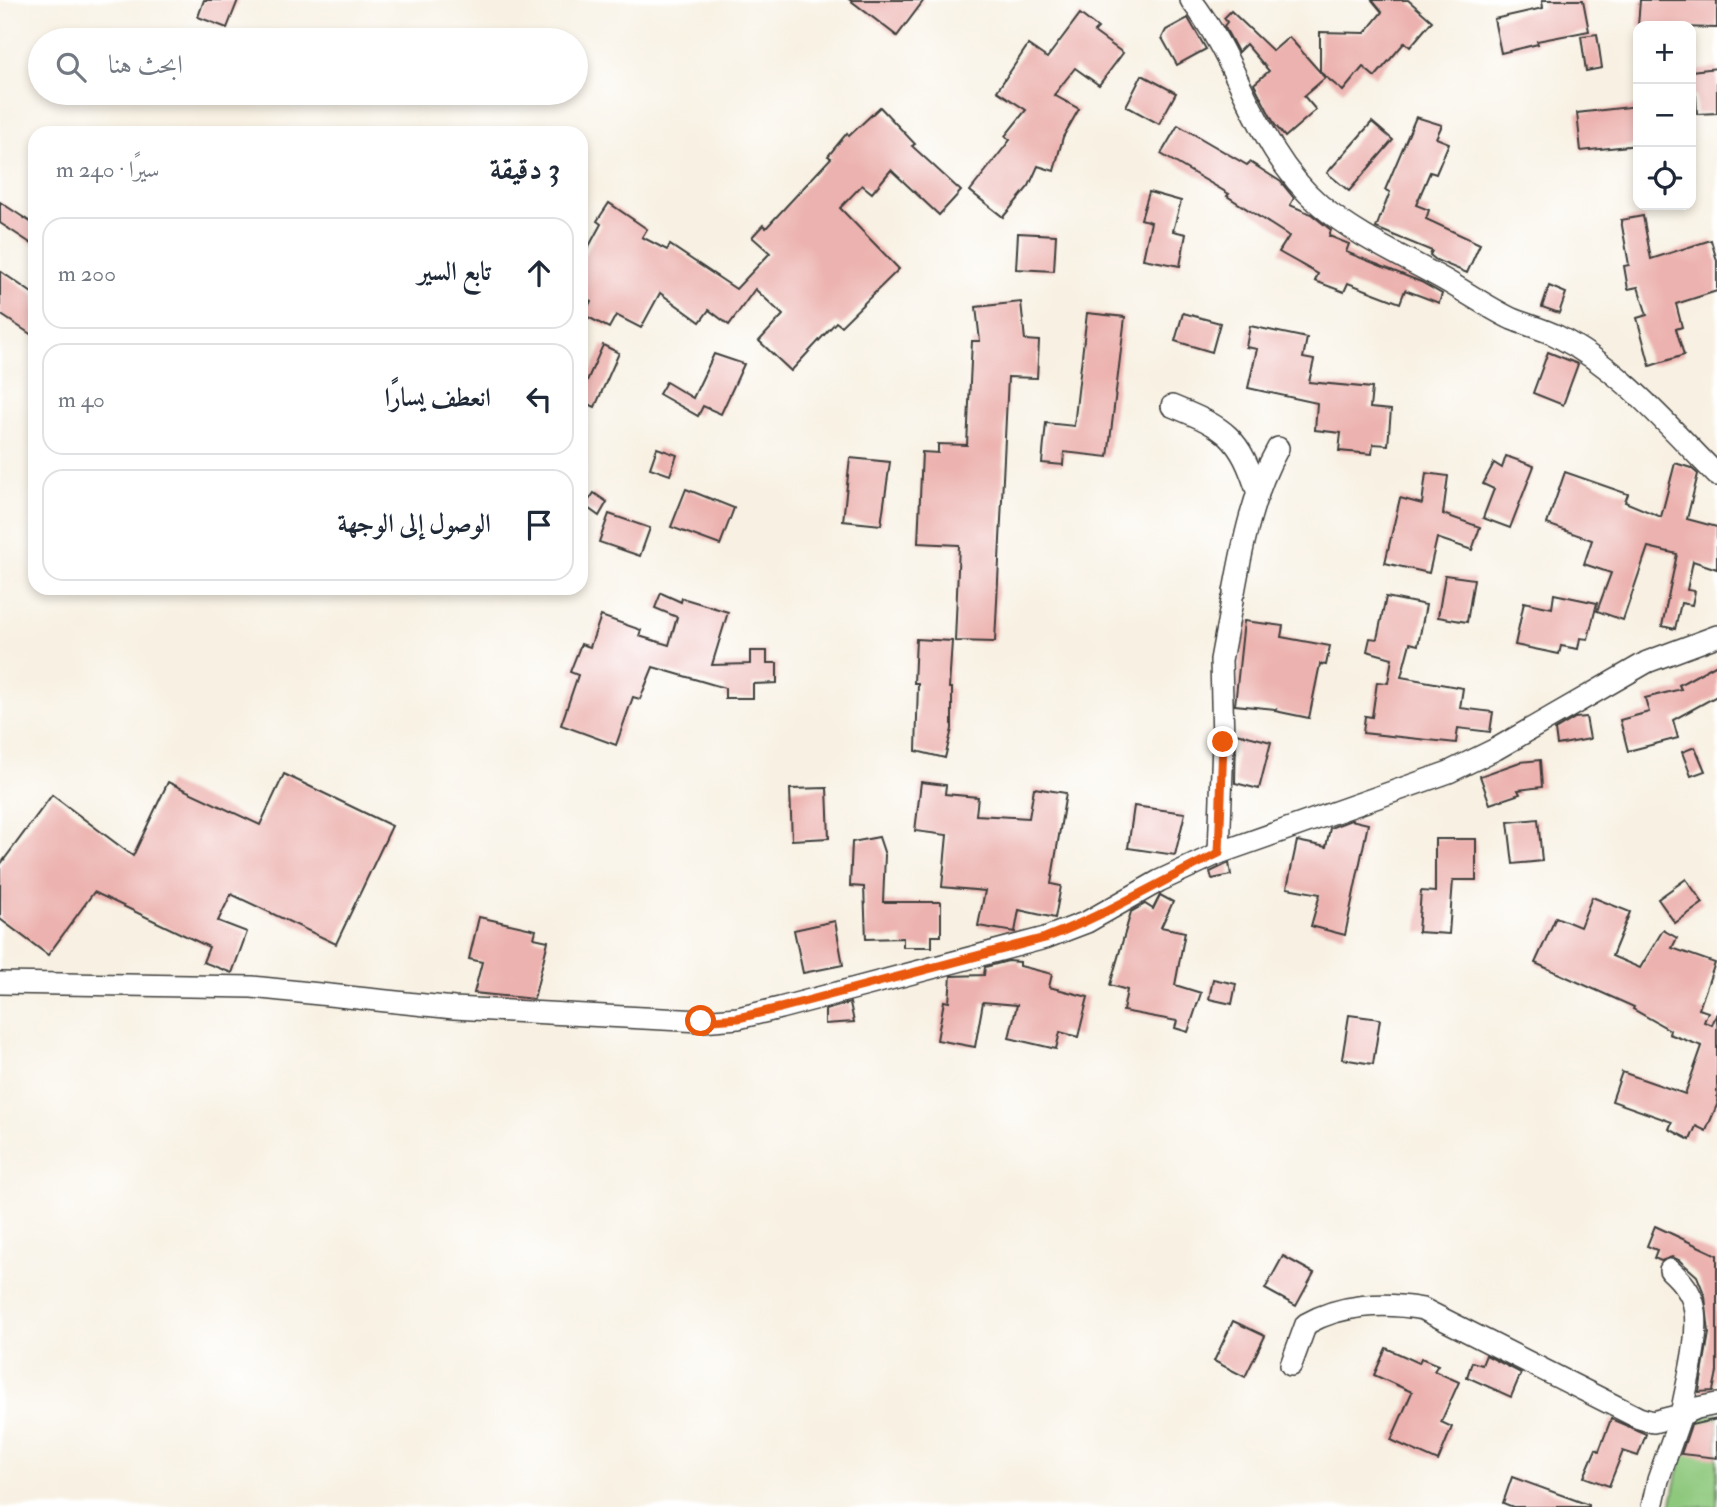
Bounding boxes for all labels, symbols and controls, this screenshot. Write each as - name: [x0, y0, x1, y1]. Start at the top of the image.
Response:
- map controls: [1633, 21, 1696, 210]
- button: +: [1633, 21, 1696, 84]
- search box: [28, 28, 588, 105]
- icon: search: [52, 48, 90, 86]
- text: ابحث هنا: [108, 49, 183, 81]
- button: −: [1633, 84, 1696, 147]
- button: locate: [1633, 147, 1696, 210]
- text: 3 دقيقة: [490, 151, 560, 188]
- text: سيرًا · 240 m: [56, 155, 159, 184]
- icon: ahead: [520, 254, 558, 292]
- text: تابع السير: [418, 256, 491, 288]
- text: 200 m: [58, 259, 116, 288]
- icon: left: [520, 380, 558, 418]
- text: انعطف يسارًا: [385, 382, 491, 414]
- text: 40 m: [58, 385, 105, 414]
- icon: arrive: [520, 506, 558, 544]
- text: الوصول إلى الوجهة: [338, 508, 491, 540]
- route end: [1207, 726, 1238, 757]
- route start: [685, 1005, 716, 1036]

